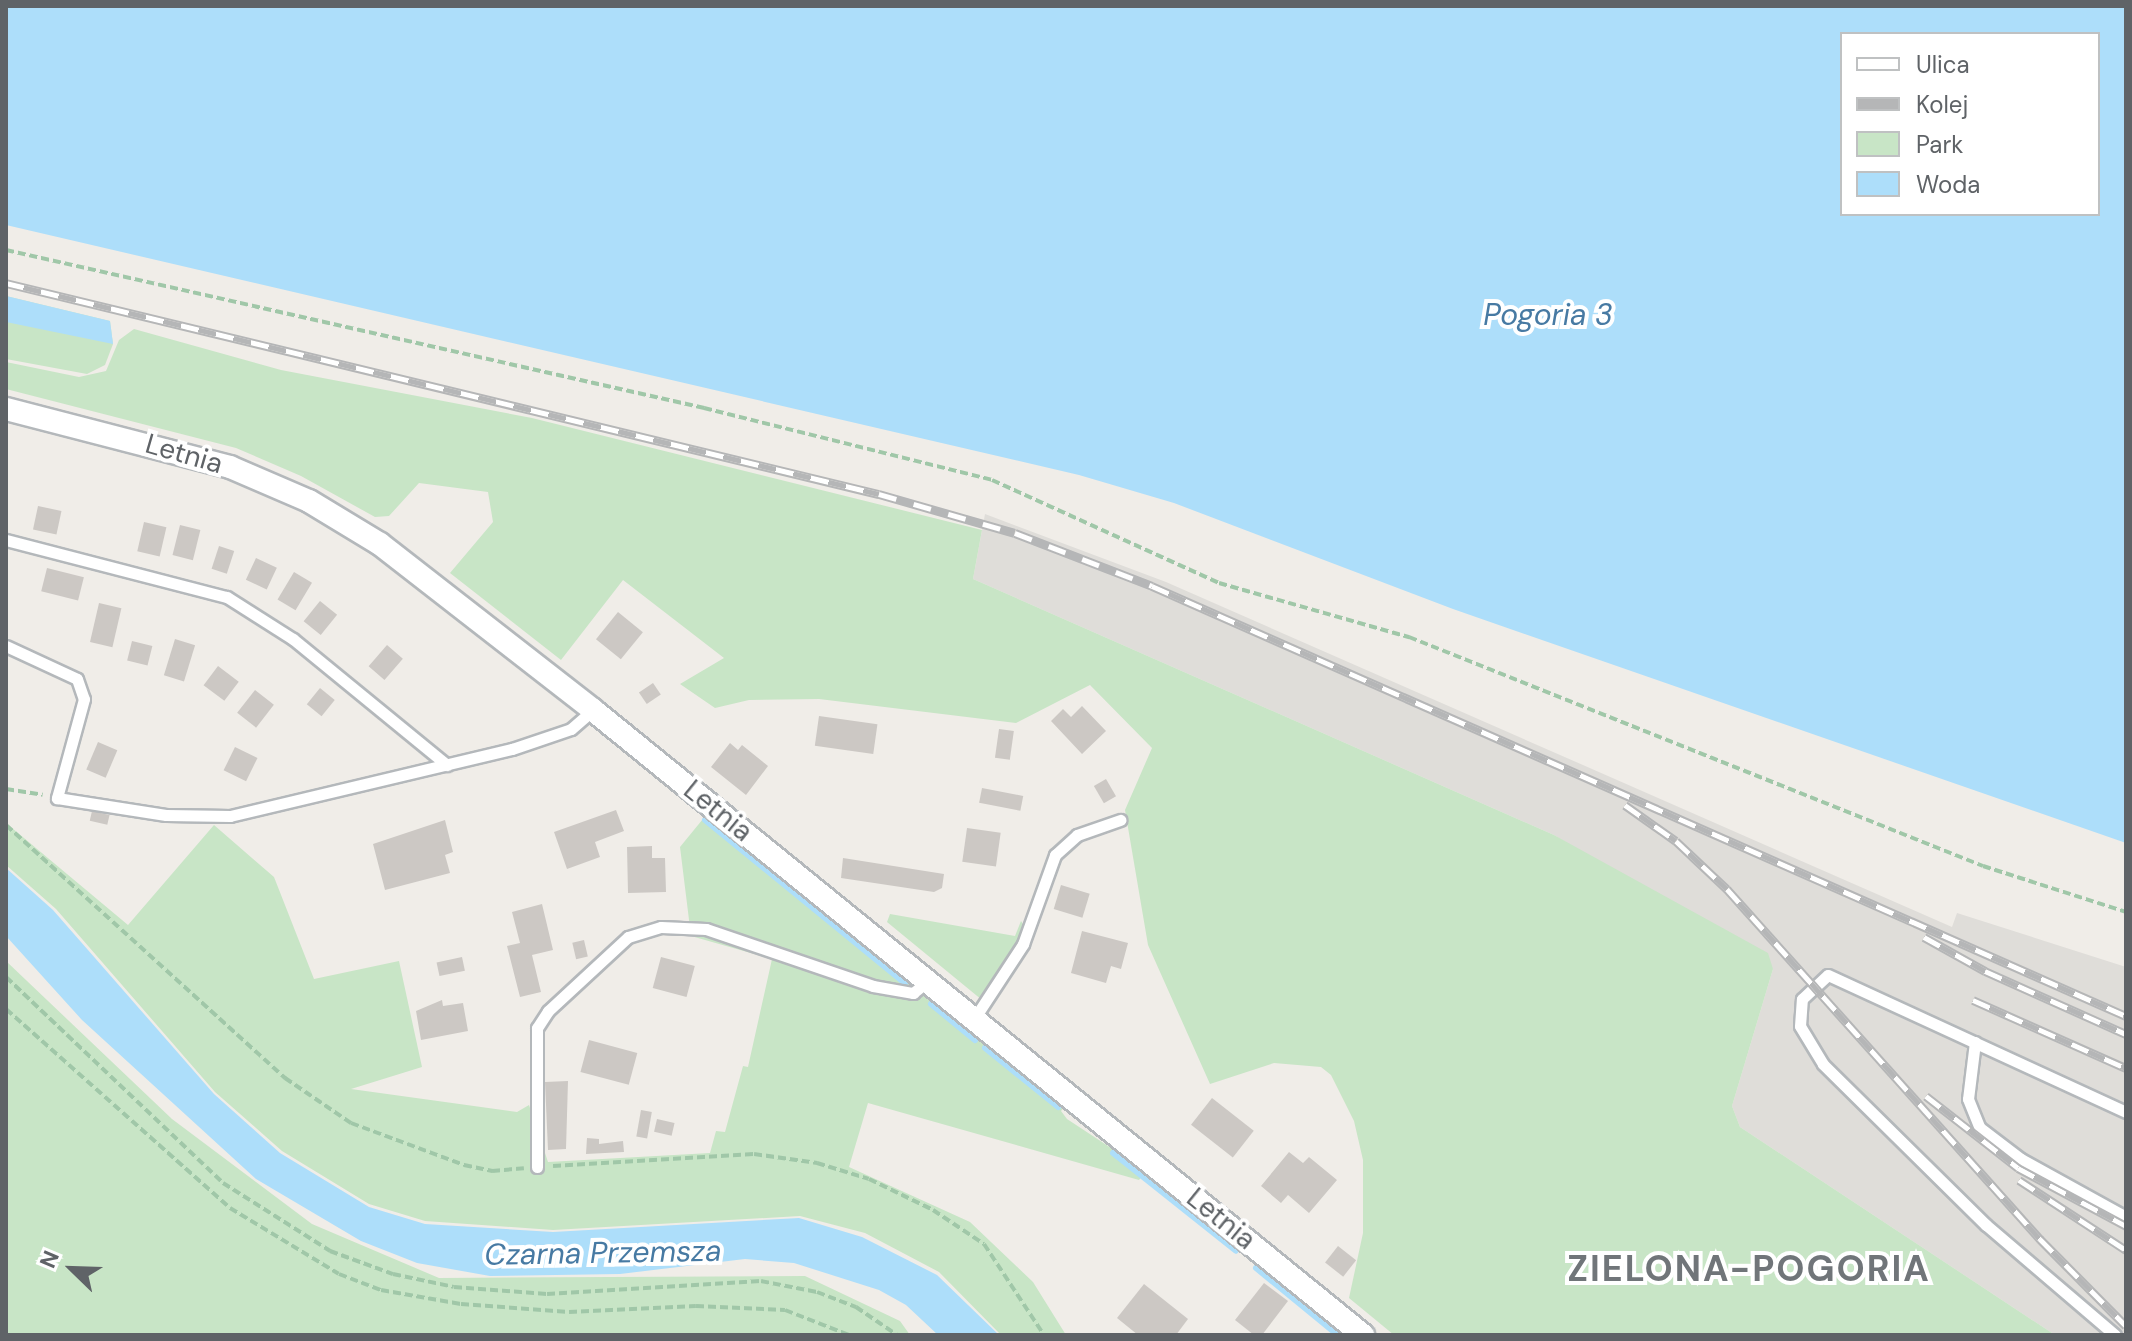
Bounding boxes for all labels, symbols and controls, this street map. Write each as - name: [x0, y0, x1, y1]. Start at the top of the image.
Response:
- legend: [1840, 32, 2100, 216]
- text: Ulica: [1916, 49, 1970, 80]
- text: Kolej: [1916, 89, 1968, 120]
- text: Park: [1916, 129, 1963, 160]
- text: Woda: [1916, 169, 1980, 200]
- water label: Pogoria 3: [1483, 297, 1613, 333]
- street label: Letnia: [142, 427, 226, 481]
- street label: Letnia: [677, 773, 759, 849]
- street label: Letnia: [1180, 1181, 1262, 1257]
- north arrow: [32, 1229, 112, 1309]
- water label: Czarna Przemsza: [484, 1233, 722, 1273]
- text: N: [33, 1246, 66, 1272]
- district label: ZIELONA-POGORIA: [1567, 1247, 1931, 1291]

